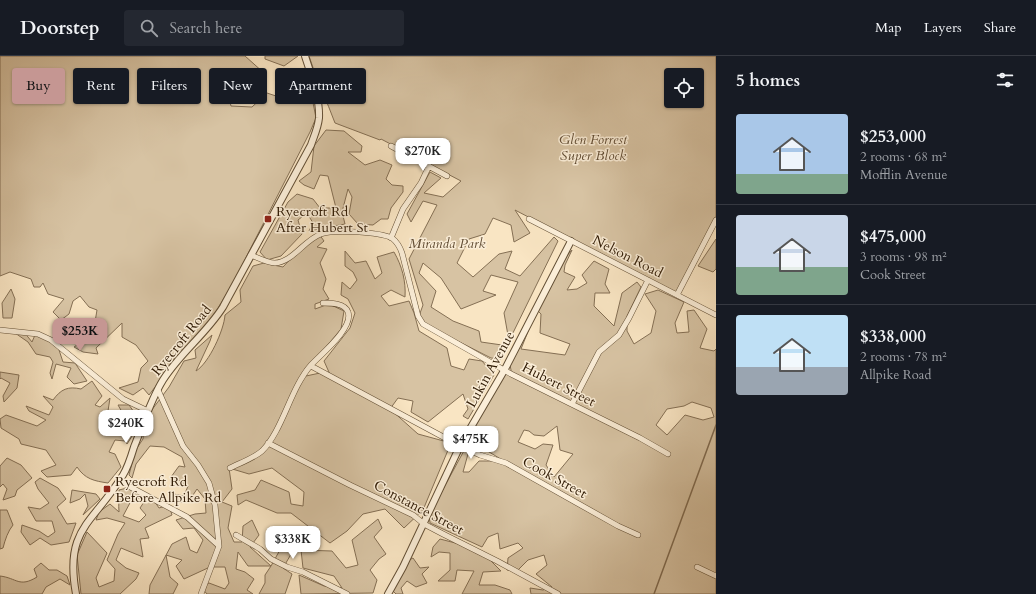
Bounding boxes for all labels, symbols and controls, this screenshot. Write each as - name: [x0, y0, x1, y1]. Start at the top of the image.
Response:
- search box: [124, 10, 404, 46]
- text: Doorstep: [20, 15, 100, 41]
- icon: search: [138, 17, 160, 39]
- text: Search here: [170, 18, 242, 38]
- text: Map: [875, 18, 902, 37]
- text: Layers: [924, 18, 962, 37]
- text: Share: [984, 18, 1016, 37]
- chip: Buy: [12, 68, 65, 104]
- chip: Rent: [73, 68, 129, 104]
- chip: Filters: [137, 68, 201, 104]
- chip: New: [209, 68, 267, 104]
- chip: Apartment: [275, 68, 366, 104]
- map controls: [664, 68, 704, 108]
- button: locate: [664, 68, 704, 108]
- text: 5 homes: [736, 69, 800, 92]
- icon: filters: [994, 69, 1016, 91]
- text: $253,000: [860, 125, 926, 148]
- park label: Glen Forrest Super Block: [559, 130, 628, 165]
- icon: home: [768, 130, 816, 178]
- pin: $270K: [395, 138, 451, 172]
- text: $270K: [404, 142, 442, 160]
- text: 2 rooms · 68 m²: [860, 148, 947, 166]
- text: Mofflin Avenue: [860, 166, 947, 184]
- place label: Ryecroft Rd After Hubert St: [276, 202, 368, 237]
- marker: Ryecroft Rd After Hubert St: [263, 214, 273, 224]
- text: $475,000: [860, 225, 926, 248]
- street label: Nelson Road: [589, 231, 667, 283]
- icon: home: [768, 231, 816, 279]
- park label: Miranda Park: [409, 234, 485, 253]
- text: 3 rooms · 98 m²: [860, 248, 947, 266]
- text: Cook Street: [860, 266, 926, 284]
- street label: Ryecroft Road: [147, 301, 216, 380]
- pin: $253K: [52, 318, 108, 352]
- text: $253K: [61, 322, 99, 340]
- text: $338,000: [860, 325, 926, 348]
- street label: Lukin Avenue: [462, 328, 519, 411]
- icon: home: [768, 331, 816, 379]
- text: 2 rooms · 78 m²: [860, 348, 947, 366]
- street label: Hubert Street: [519, 358, 599, 411]
- text: Allpike Road: [860, 366, 931, 384]
- pin: $240K: [98, 410, 154, 444]
- text: $240K: [107, 414, 145, 432]
- pin: $475K: [443, 426, 499, 460]
- text: $475K: [452, 430, 490, 448]
- street label: Cook Street: [519, 452, 591, 503]
- place label: Ryecroft Rd Before Allpike Rd: [115, 472, 222, 507]
- street label: Constance Street: [370, 476, 468, 539]
- marker: Ryecroft Rd Before Allpike Rd: [102, 484, 112, 494]
- pin: $338K: [265, 526, 321, 560]
- text: $338K: [274, 530, 312, 548]

